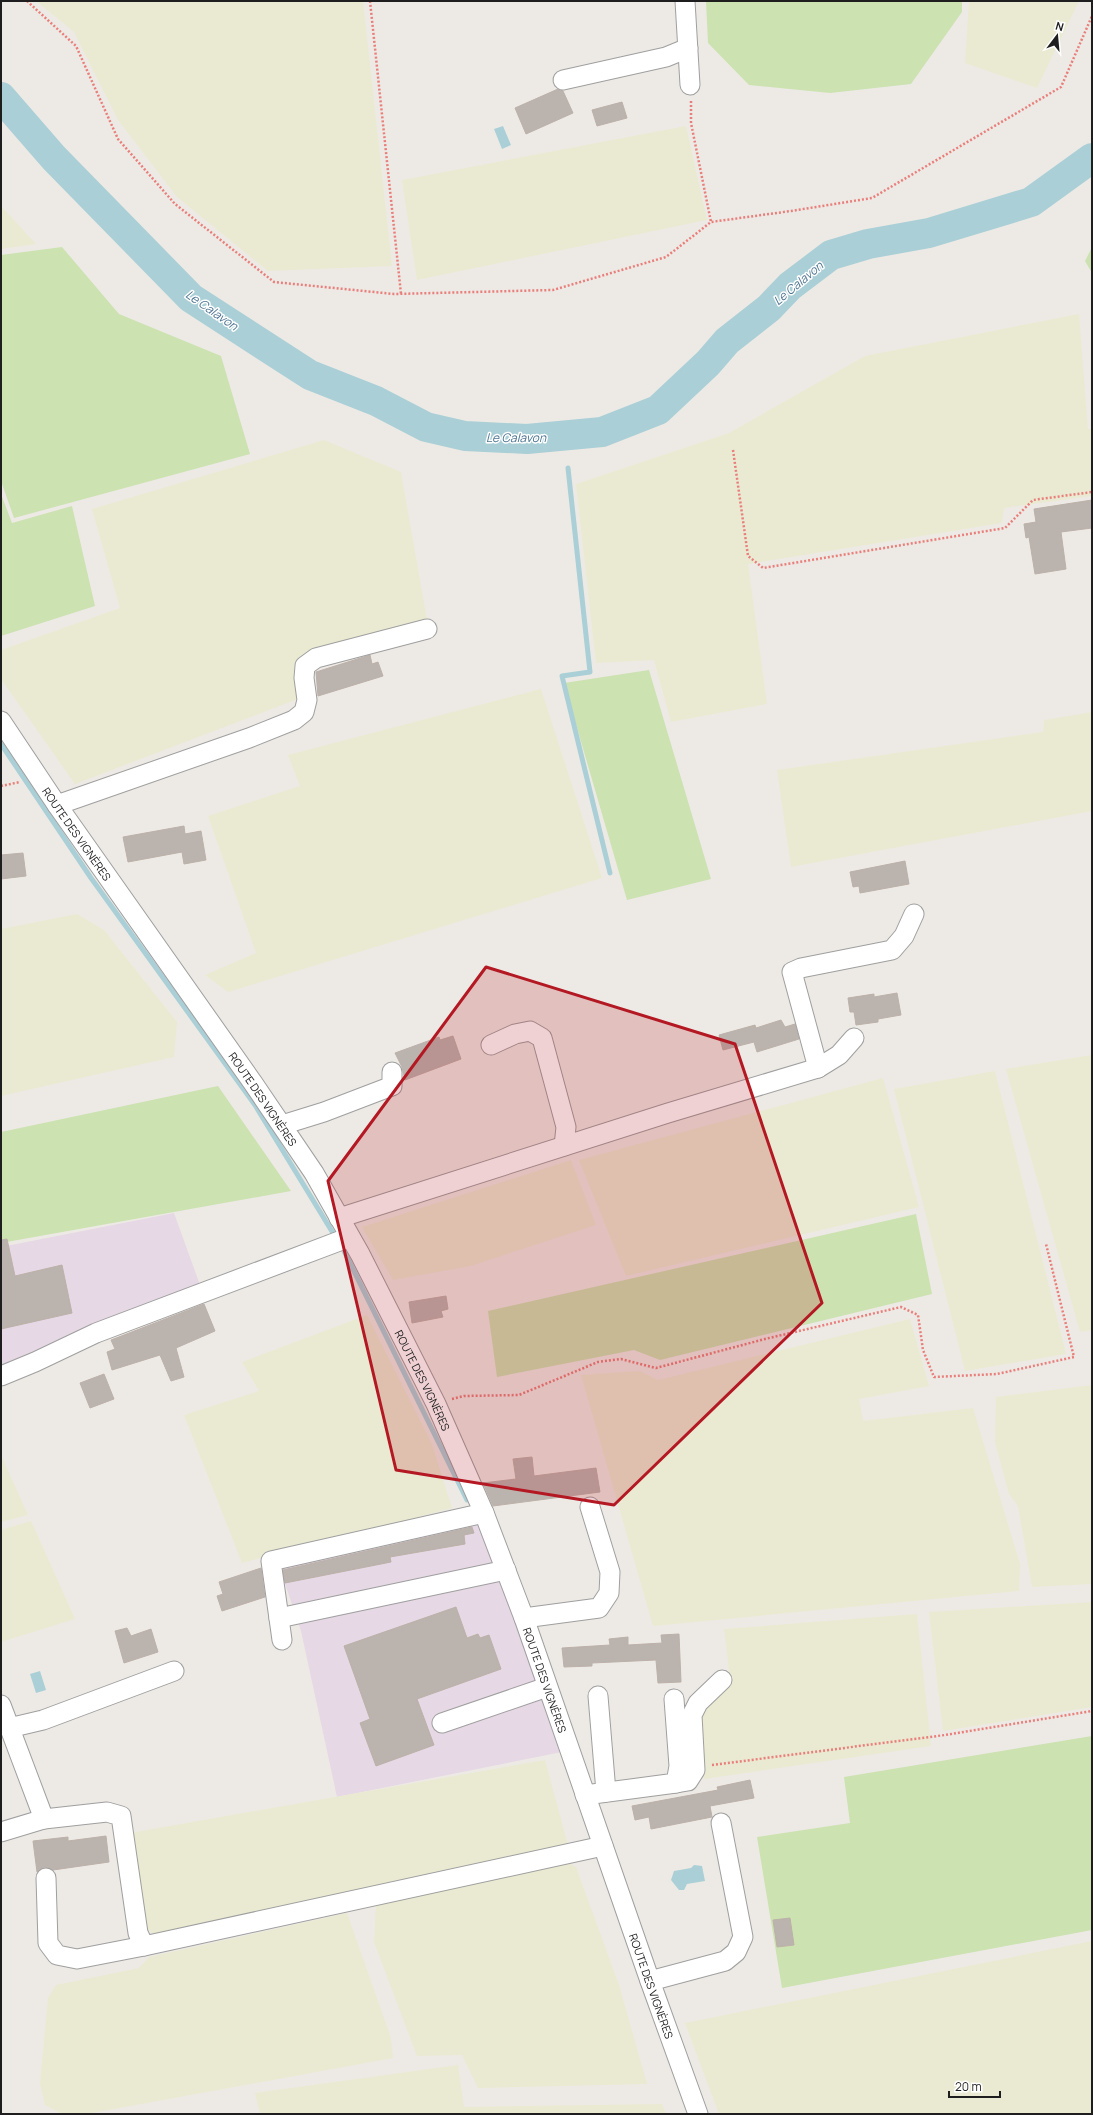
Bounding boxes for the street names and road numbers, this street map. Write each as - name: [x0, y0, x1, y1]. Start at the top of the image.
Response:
- street label: ROUTE DES VIGNÈRES: [40, 784, 115, 883]
- street label: ROUTE DES VIGNÈRES: [226, 1049, 301, 1149]
- street label: ROUTE DES VIGNÈRES: [392, 1327, 454, 1433]
- street label: ROUTE DES VIGNÈRES: [520, 1625, 571, 1735]
- street label: ROUTE DES VIGNÈRES: [626, 1931, 678, 2041]

